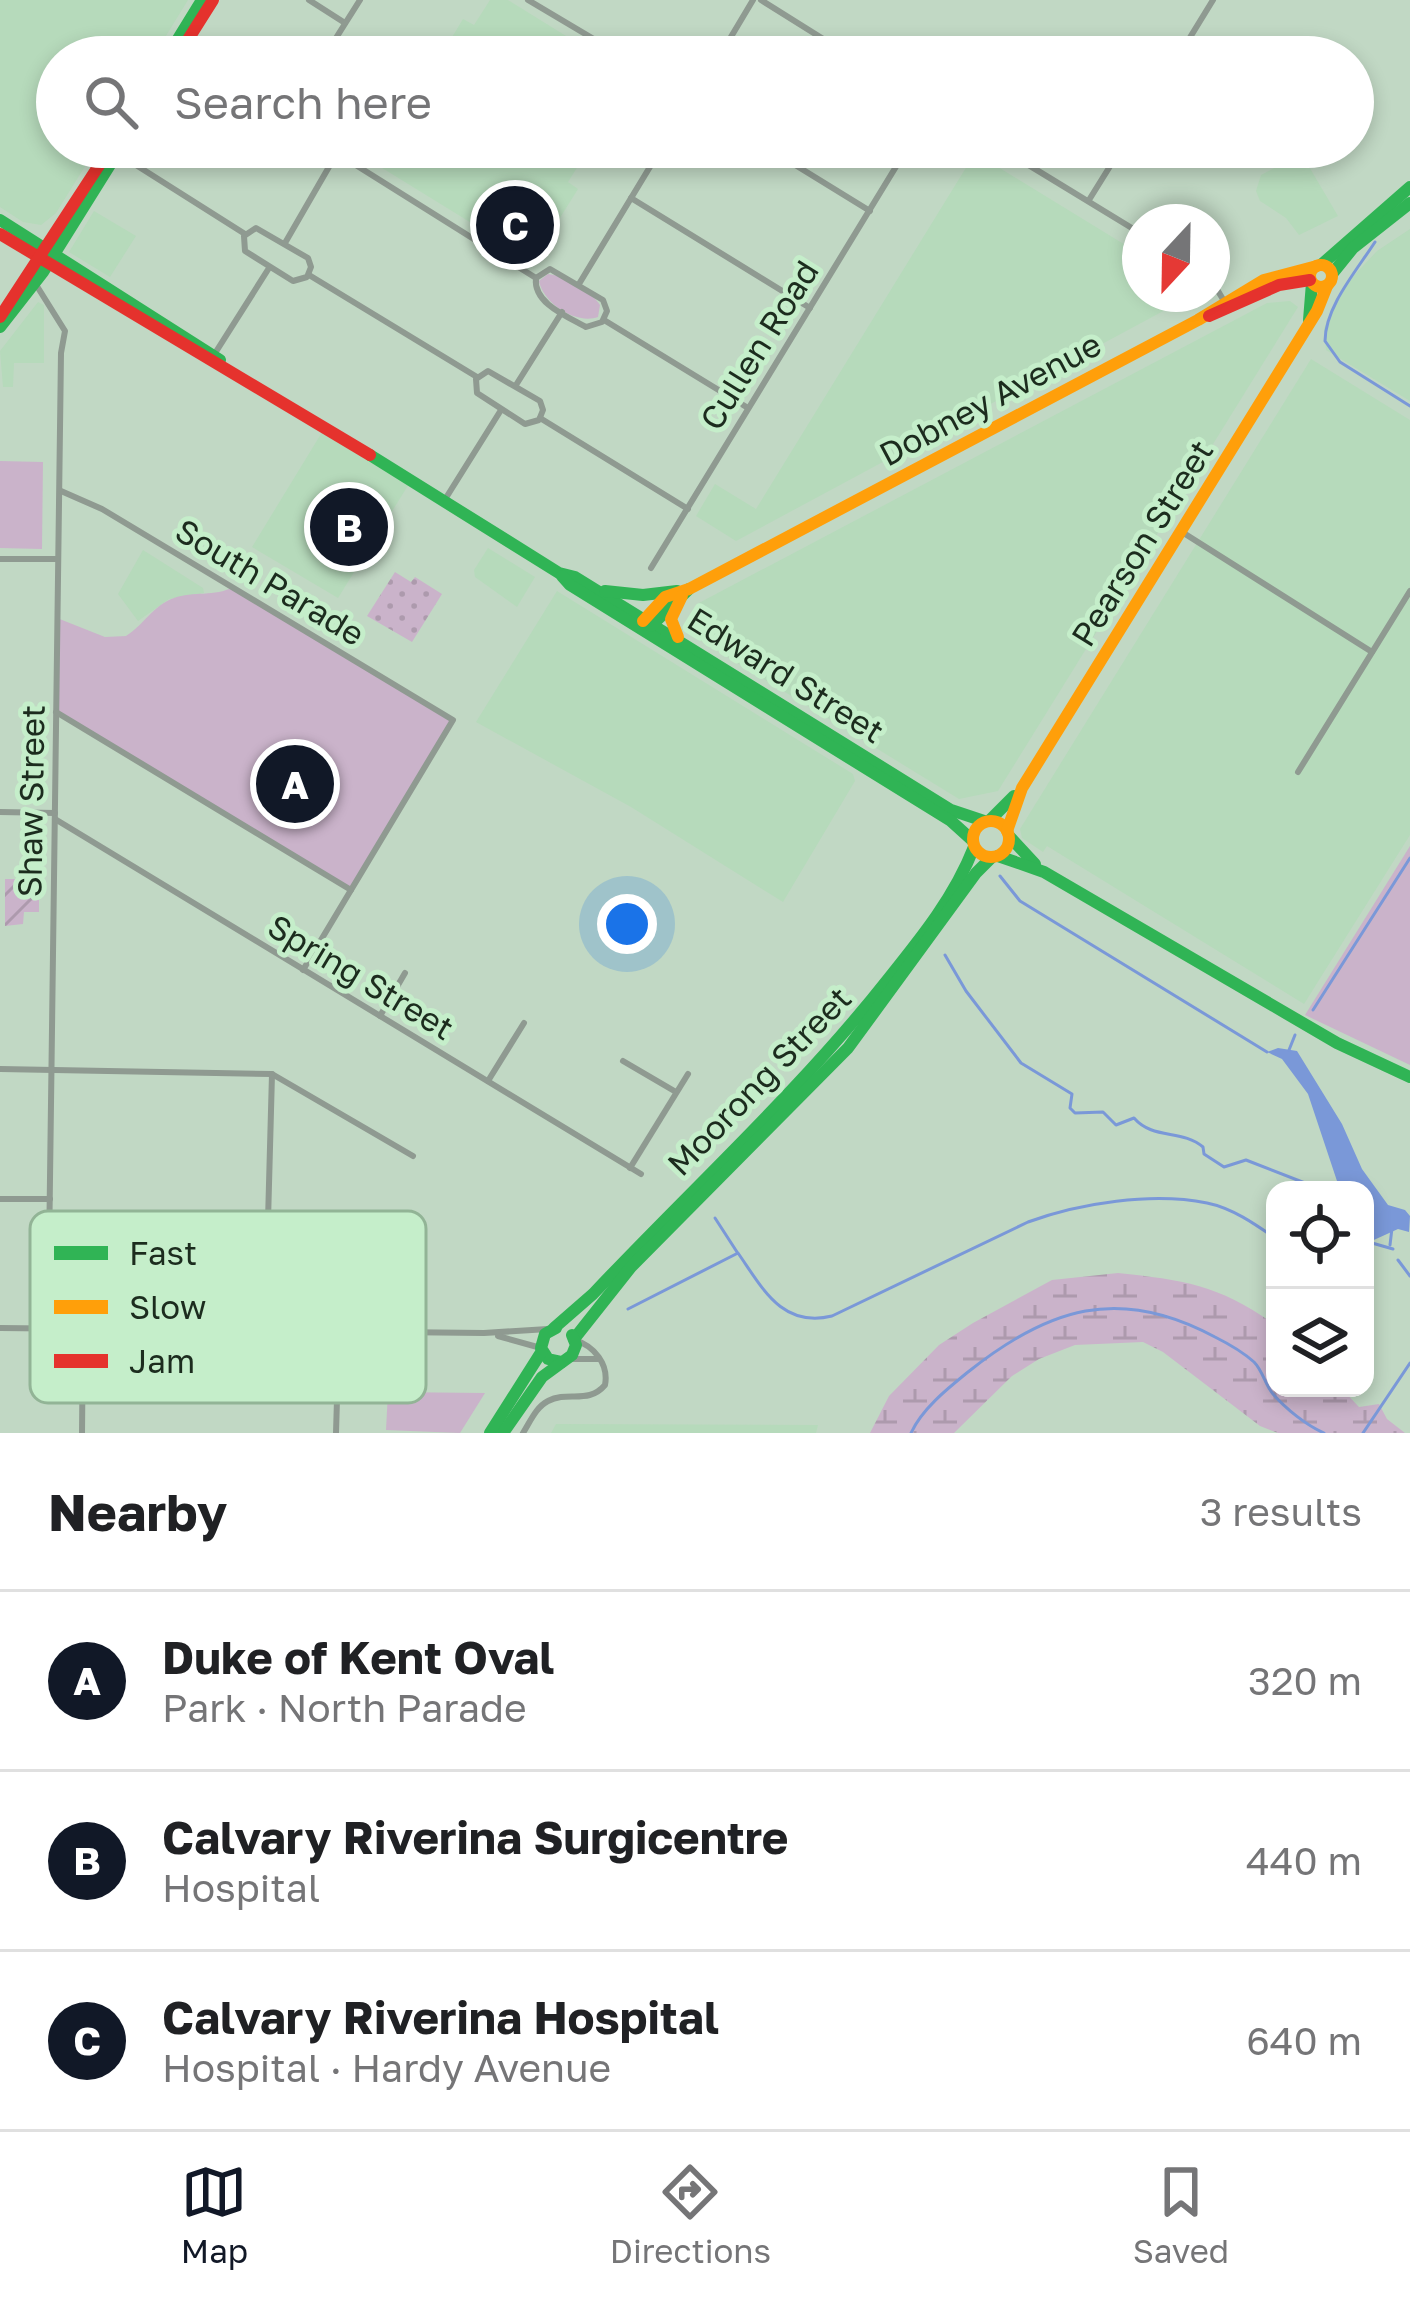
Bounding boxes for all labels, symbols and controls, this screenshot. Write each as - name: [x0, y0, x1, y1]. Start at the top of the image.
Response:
- search box: [36, 36, 1374, 168]
- icon: search: [78, 69, 144, 135]
- text: Search here: [174, 75, 432, 129]
- pin: C: [476, 180, 554, 270]
- north arrow: [1122, 204, 1230, 312]
- street label: Cullen Road: [691, 253, 826, 436]
- street label: Dobney Avenue: [872, 324, 1107, 473]
- street label: Pearson Street: [1063, 433, 1221, 653]
- pin: B: [310, 482, 388, 572]
- street label: South Parade: [169, 510, 372, 653]
- street label: Edward Street: [681, 599, 891, 750]
- street label: Shaw Street: [9, 704, 52, 898]
- pin: A: [256, 739, 334, 829]
- your location: [597, 894, 657, 954]
- street label: Spring Street: [261, 906, 461, 1047]
- street label: Moorong Street: [659, 978, 858, 1183]
- map controls: [1266, 1181, 1374, 1397]
- button: locate: [1266, 1181, 1374, 1289]
- legend: [30, 1211, 426, 1403]
- text: Fast: [129, 1233, 197, 1272]
- text: Slow: [129, 1287, 207, 1326]
- button: layers: [1266, 1289, 1374, 1397]
- text: Jam: [129, 1341, 195, 1380]
- text: Nearby: [48, 1481, 227, 1542]
- text: 3 results: [1200, 1488, 1362, 1535]
- text: Duke of Kent Oval: [162, 1630, 554, 1684]
- text: A: [73, 1657, 101, 1704]
- text: 320 m: [1248, 1657, 1362, 1704]
- text: Park · North Parade: [162, 1684, 527, 1731]
- text: Calvary Riverina Surgicentre: [162, 1810, 788, 1864]
- text: B: [73, 1837, 101, 1884]
- text: 440 m: [1246, 1837, 1362, 1884]
- text: Hospital: [162, 1864, 320, 1911]
- text: Calvary Riverina Hospital: [162, 1990, 719, 2044]
- text: C: [73, 2017, 101, 2064]
- text: 640 m: [1246, 2017, 1362, 2064]
- text: Hospital · Hardy Avenue: [162, 2044, 611, 2091]
- tab: Map: [181, 2159, 248, 2270]
- tab: Directions: [610, 2159, 771, 2270]
- tab: Saved: [1133, 2159, 1229, 2270]

